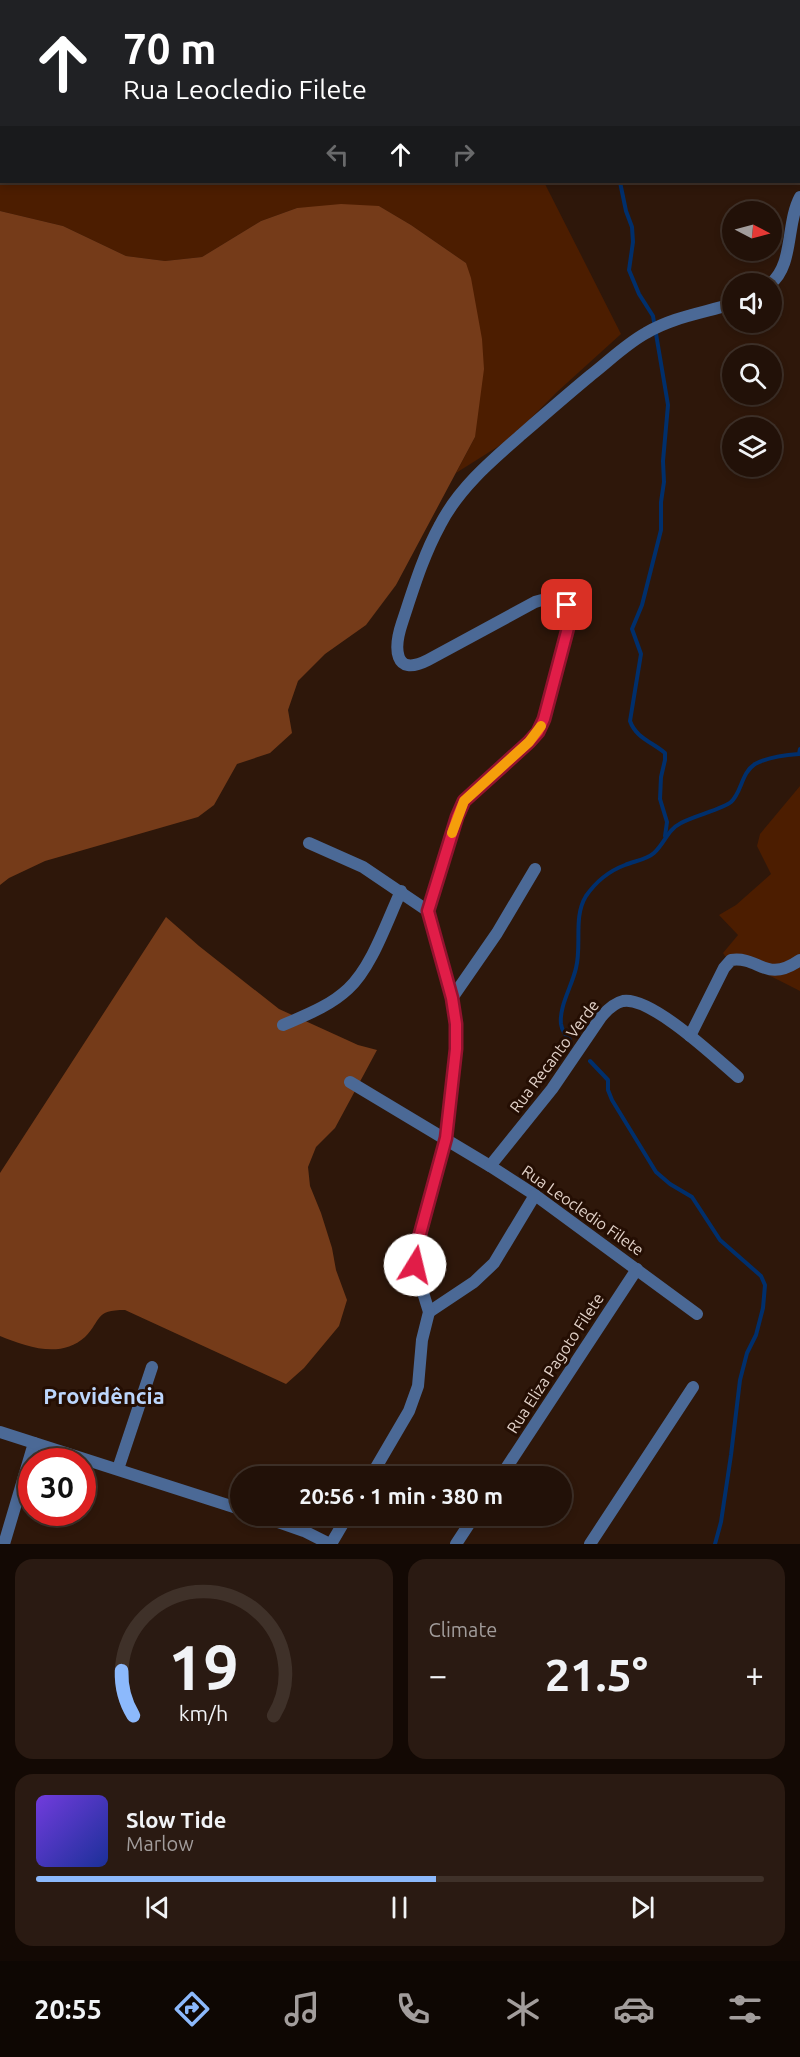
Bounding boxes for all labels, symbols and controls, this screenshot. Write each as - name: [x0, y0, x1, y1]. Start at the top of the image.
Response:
- icon: ahead: [24, 24, 102, 102]
- text: 70 m: [123, 25, 217, 72]
- text: Rua Leocledio Filete: [123, 74, 367, 104]
- icon: left: [321, 138, 354, 171]
- icon: ahead: [384, 138, 417, 171]
- icon: right: [447, 138, 480, 171]
- north arrow: [722, 201, 782, 261]
- map controls: [722, 201, 782, 477]
- button: sound: [722, 273, 782, 333]
- button: search: [722, 345, 782, 405]
- button: layers: [722, 417, 782, 477]
- pin: [541, 579, 592, 630]
- icon: arrive: [550, 588, 583, 621]
- street label: Rua Recanto Verde: [506, 996, 602, 1116]
- street label: Rua Leocledio Filete: [519, 1161, 647, 1259]
- position arrow: [383, 1233, 447, 1297]
- street label: Rua Eliza Pagoto Filete: [503, 1290, 607, 1436]
- district label: Providência: [43, 1383, 165, 1408]
- speed limit sign: 30: [18, 1448, 96, 1526]
- text: 20:56 · 1 min · 380 m: [299, 1483, 503, 1508]
- text: Climate: [429, 1618, 497, 1641]
- text: 19: [169, 1632, 239, 1702]
- text: 21.5°: [545, 1649, 648, 1700]
- text: −: [429, 1656, 447, 1693]
- text: +: [745, 1656, 764, 1693]
- text: km/h: [179, 1701, 228, 1725]
- text: Slow Tide: [126, 1807, 226, 1832]
- text: Marlow: [126, 1832, 194, 1855]
- icon: previous: [141, 1891, 174, 1924]
- icon: pause: [383, 1891, 416, 1924]
- icon: next: [626, 1891, 659, 1924]
- icon: directions: [171, 1988, 213, 2030]
- icon: music: [281, 1988, 323, 2030]
- icon: phone: [392, 1988, 434, 2030]
- icon: climate: [502, 1988, 544, 2030]
- icon: car: [613, 1988, 655, 2030]
- icon: filters: [724, 1988, 766, 2030]
- text: 20:55: [34, 1994, 102, 2024]

